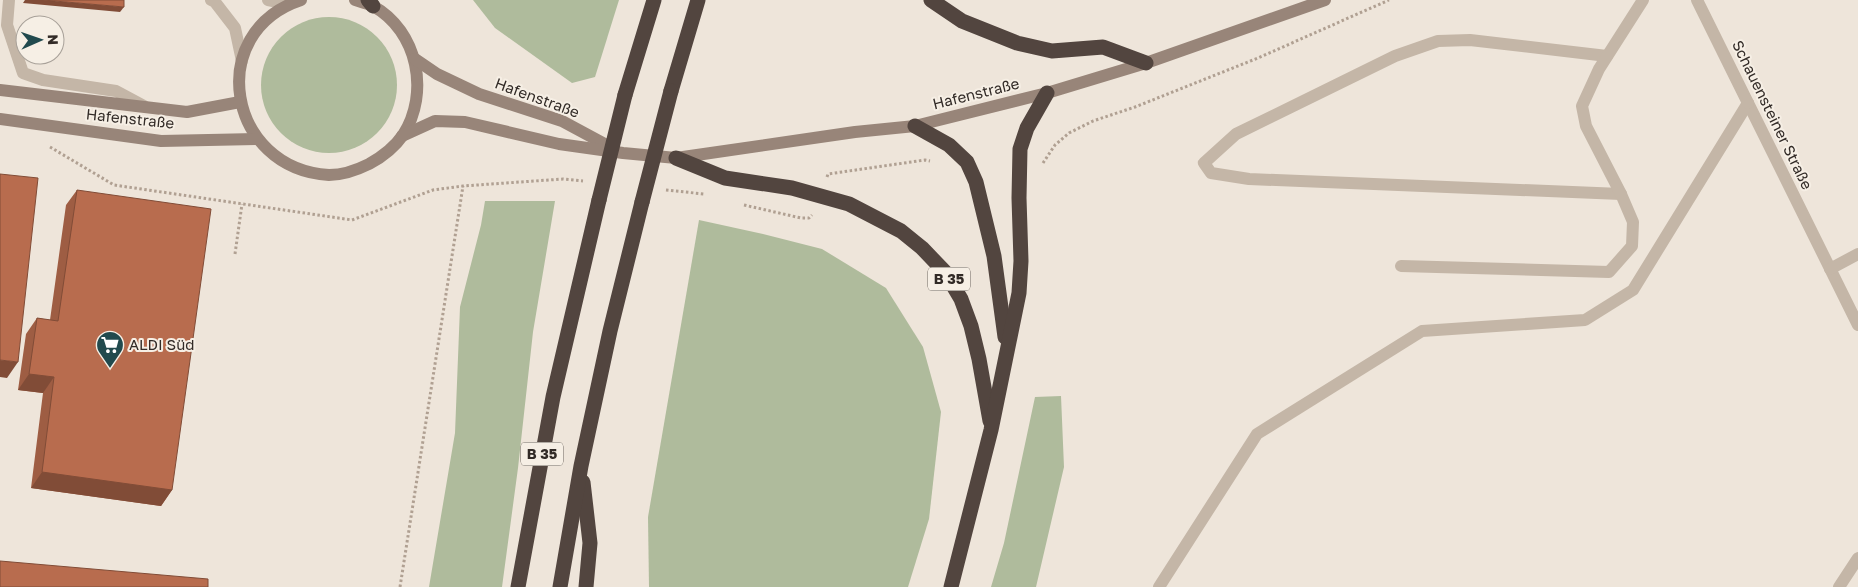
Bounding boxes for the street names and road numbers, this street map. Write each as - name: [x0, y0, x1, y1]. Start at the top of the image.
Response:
- street label: Schauensteiner Straße: [1729, 37, 1817, 192]
- street label: Hafenstraße: [493, 73, 582, 121]
- street label: Hafenstraße: [931, 74, 1021, 112]
- street label: Hafenstraße: [85, 104, 175, 132]
- road number: B 35: [928, 268, 970, 290]
- road number: B 35: [521, 442, 563, 466]

